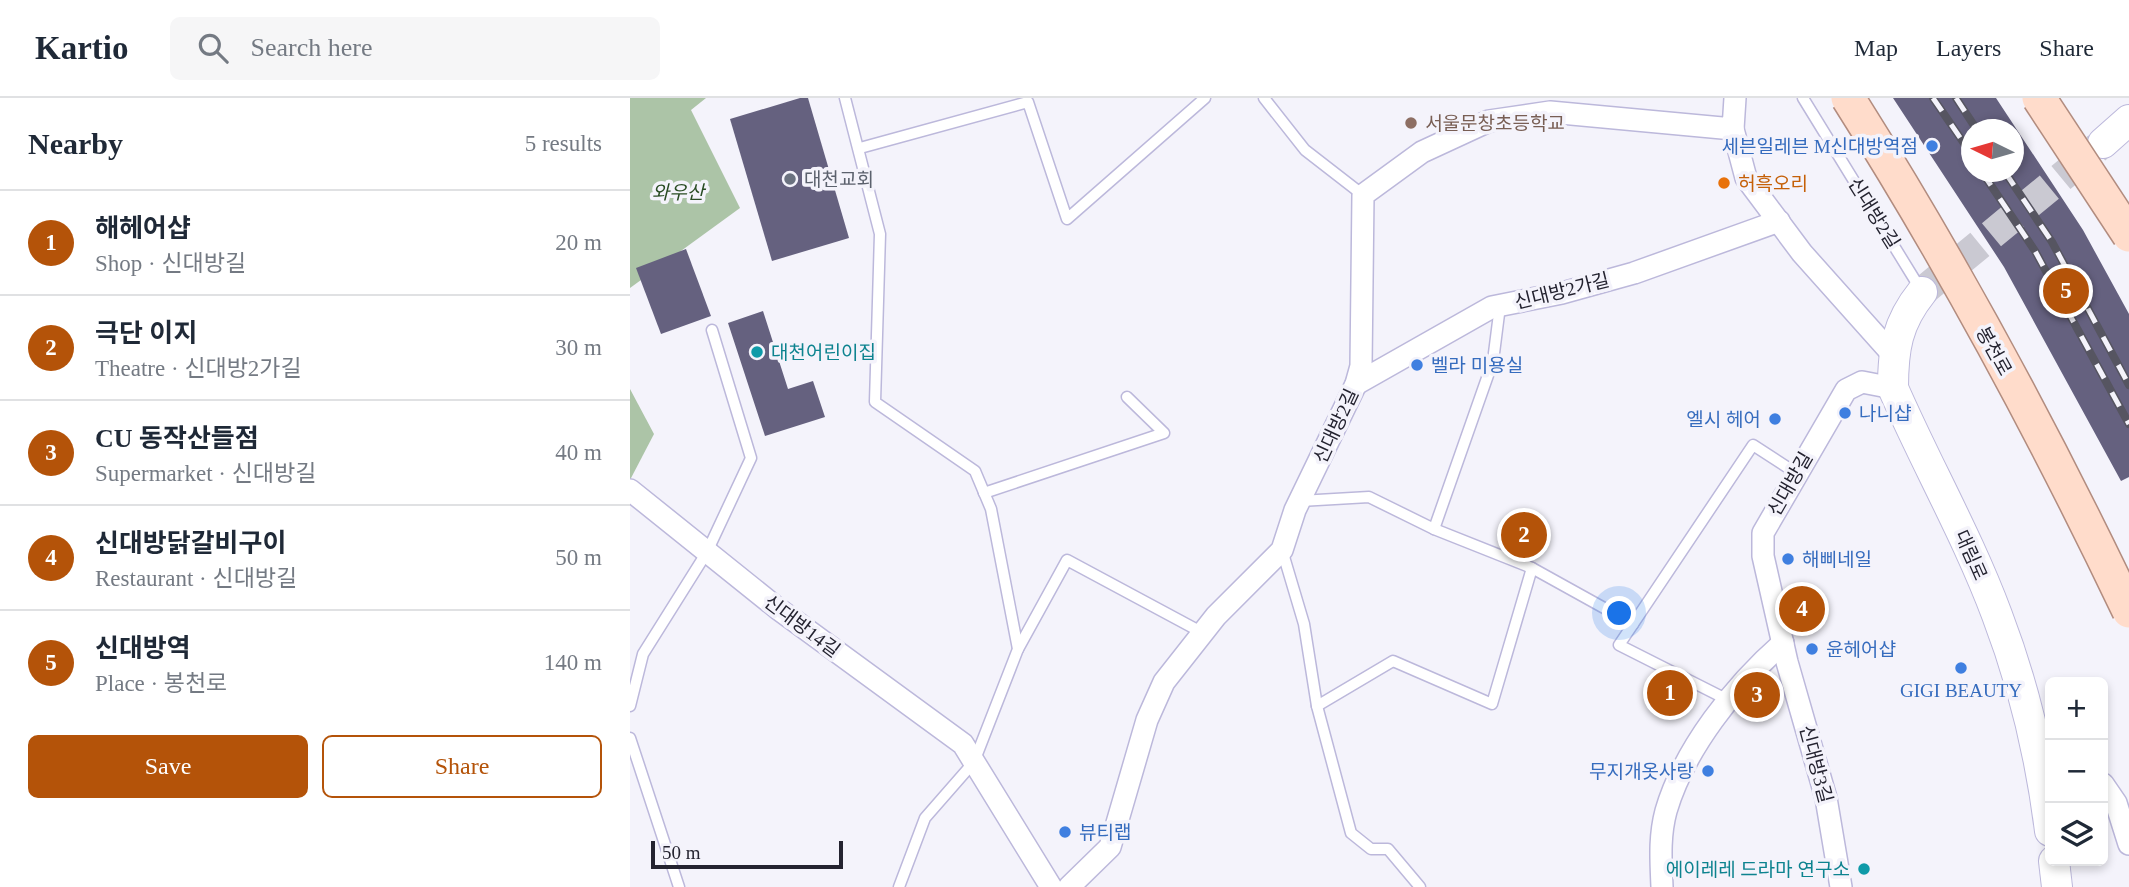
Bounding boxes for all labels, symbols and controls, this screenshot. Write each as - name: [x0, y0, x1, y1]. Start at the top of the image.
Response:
- search box: [170, 17, 660, 80]
- icon: search: [194, 29, 232, 67]
- text: Kartio: [35, 30, 128, 66]
- text: Search here: [250, 33, 372, 62]
- text: Map: [1854, 35, 1898, 61]
- text: Layers: [1936, 35, 2001, 61]
- text: Share: [2039, 35, 2094, 61]
- place label: 서울문창초등학교: [1425, 113, 1565, 134]
- marker: 서울문창초등학교: [1403, 115, 1419, 131]
- north arrow: [1961, 119, 2024, 182]
- text: Nearby: [28, 127, 123, 160]
- text: 5 results: [525, 131, 602, 156]
- place label: 세븐일레븐 M신대방역점: [1722, 136, 1918, 157]
- marker: 세븐일레븐 M신대방역점: [1924, 138, 1940, 154]
- place label: 대천교회: [804, 169, 874, 190]
- marker: 대천교회: [782, 171, 798, 187]
- place label: 허흑오리: [1738, 173, 1808, 194]
- street label: 신대방2길: [1844, 174, 1904, 252]
- marker: 허흑오리: [1716, 175, 1732, 191]
- park label: 와우산: [652, 182, 707, 203]
- text: 해헤어샵: [95, 214, 191, 243]
- text: 1: [45, 230, 57, 255]
- text: 20 m: [555, 230, 602, 255]
- text: Shop · 신대방길: [95, 251, 246, 276]
- pin: 5: [2043, 265, 2089, 317]
- street label: 신대방2가길: [1512, 269, 1612, 313]
- text: 극단 이지: [95, 319, 197, 348]
- street label: 봉천로: [1972, 323, 2016, 379]
- text: 2: [45, 335, 57, 360]
- text: 30 m: [555, 335, 602, 360]
- place label: 대천어린이집: [771, 342, 876, 363]
- marker: 대천어린이집: [749, 344, 765, 360]
- place label: 벨라 미용실: [1431, 355, 1523, 376]
- text: Theatre · 신대방2가길: [95, 356, 302, 381]
- marker: 벨라 미용실: [1409, 357, 1425, 373]
- street label: 신대방2길: [1310, 386, 1362, 466]
- place label: 나니샵: [1859, 403, 1911, 424]
- marker: 나니샵: [1837, 405, 1853, 421]
- place label: 엘시 헤어: [1686, 409, 1761, 430]
- marker: 엘시 헤어: [1767, 411, 1783, 427]
- text: CU 동작산들점: [95, 424, 259, 453]
- text: 3: [45, 440, 57, 465]
- text: 40 m: [555, 440, 602, 465]
- street label: 신대방길: [1763, 448, 1817, 520]
- text: Supermarket · 신대방길: [95, 461, 316, 486]
- pin: 2: [1501, 509, 1547, 561]
- street label: 대림로: [1951, 527, 1991, 583]
- text: 신대방닭갈비구이: [95, 529, 286, 558]
- text: 4: [45, 545, 57, 570]
- text: 50 m: [555, 545, 602, 570]
- place label: 해삐네일: [1802, 549, 1872, 570]
- marker: 해삐네일: [1780, 551, 1796, 567]
- text: Restaurant · 신대방길: [95, 566, 297, 591]
- pin: 4: [1779, 583, 1825, 635]
- street label: 신대방14길: [760, 591, 844, 661]
- your location: [1602, 596, 1636, 630]
- text: 신대방역: [95, 634, 191, 663]
- place label: 윤헤어샵: [1826, 639, 1896, 660]
- marker: 윤헤어샵: [1804, 641, 1820, 657]
- text: 5: [45, 650, 57, 675]
- text: 140 m: [544, 650, 602, 675]
- marker: GIGI BEAUTY: [1953, 660, 1969, 676]
- pin: 1: [1647, 667, 1693, 719]
- pin: 3: [1734, 669, 1780, 721]
- text: Place · 봉천로: [95, 671, 227, 696]
- map controls: [2045, 677, 2108, 866]
- button: +: [2045, 677, 2108, 740]
- place label: GIGI BEAUTY: [1900, 680, 2022, 701]
- street label: 신대방3길: [1796, 723, 1836, 805]
- button: Save: [28, 735, 308, 798]
- button: Share: [322, 735, 602, 798]
- button: −: [2045, 740, 2108, 803]
- place label: 무지개옷사랑: [1589, 761, 1694, 782]
- marker: 무지개옷사랑: [1700, 763, 1716, 779]
- button: layers: [2045, 803, 2108, 866]
- place label: 뷰티랩: [1079, 822, 1131, 843]
- marker: 뷰티랩: [1057, 824, 1073, 840]
- scale bar: [651, 838, 844, 870]
- text: 50 m: [662, 842, 701, 863]
- place label: 에이레레 드라마 연구소: [1666, 859, 1850, 880]
- marker: 에이레레 드라마 연구소: [1856, 861, 1872, 877]

